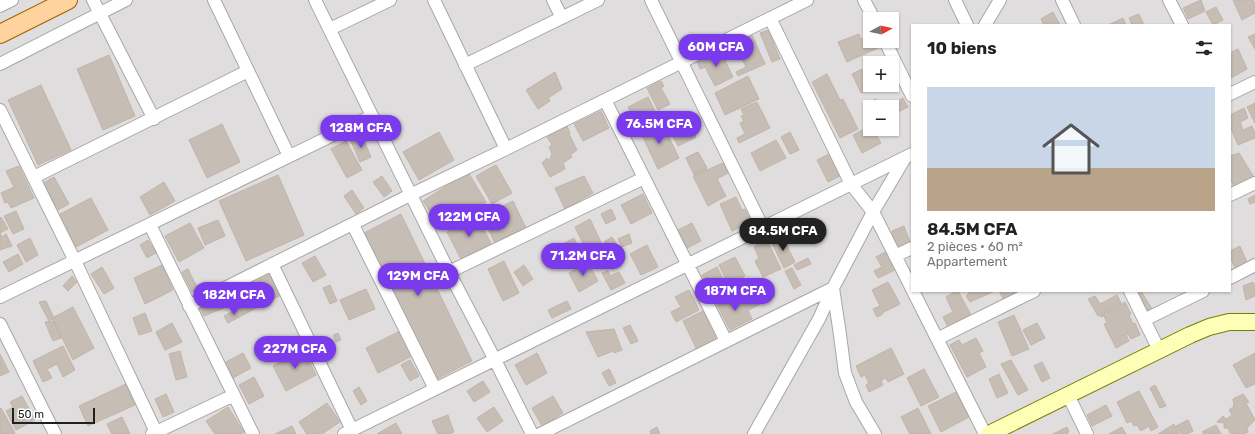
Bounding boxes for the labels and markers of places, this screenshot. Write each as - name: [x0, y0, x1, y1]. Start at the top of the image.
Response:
- pin: 60M CFA: [679, 34, 753, 68]
- pin: 76.5M CFA: [613, 111, 705, 145]
- pin: 128M CFA: [320, 115, 402, 149]
- pin: 122M CFA: [428, 204, 510, 238]
- pin: 84.5M CFA: [737, 218, 829, 252]
- pin: 71.2M CFA: [537, 243, 629, 277]
- pin: 129M CFA: [377, 263, 459, 297]
- pin: 187M CFA: [694, 278, 776, 312]
- pin: 182M CFA: [193, 282, 275, 316]
- pin: 227M CFA: [254, 336, 336, 370]

